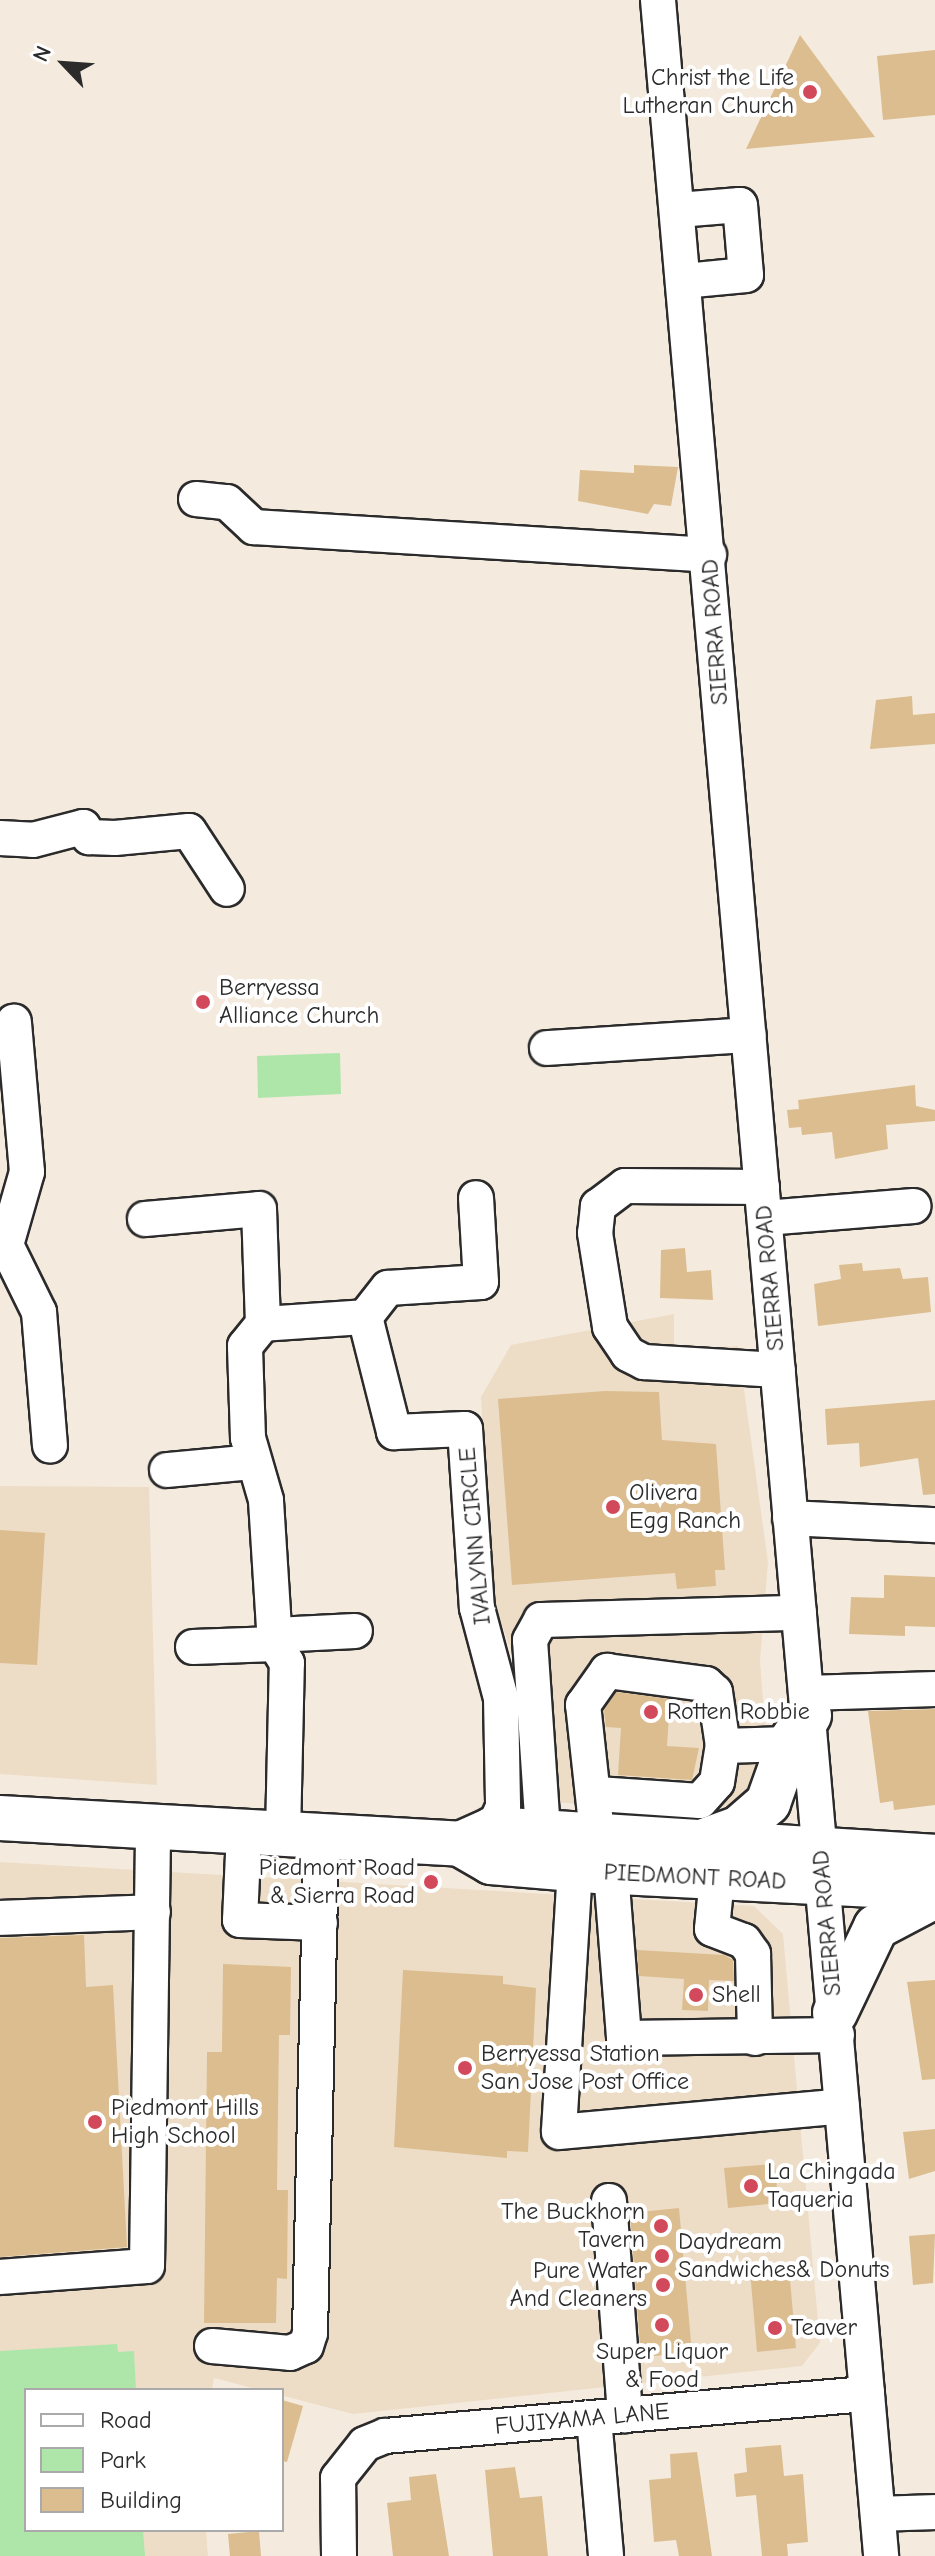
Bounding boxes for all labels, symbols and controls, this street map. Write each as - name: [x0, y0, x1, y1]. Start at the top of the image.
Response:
- north arrow: [24, 24, 104, 104]
- text: N: [27, 42, 57, 66]
- place label: Christ the Life Lutheran Church: [622, 64, 794, 120]
- marker: Christ the Life Lutheran Church: [801, 83, 819, 101]
- street label: SIERRA ROAD: [696, 558, 734, 706]
- place label: Berryessa Alliance Church: [219, 974, 379, 1030]
- marker: Berryessa Alliance Church: [194, 993, 212, 1011]
- street label: SIERRA ROAD: [749, 1204, 791, 1352]
- street label: IVALYNN CIRCLE: [453, 1446, 497, 1626]
- place label: Olivera Egg Ranch: [629, 1479, 741, 1535]
- marker: Olivera Egg Ranch: [604, 1498, 622, 1516]
- place label: Rotten Robbie: [667, 1698, 810, 1726]
- marker: Rotten Robbie: [642, 1703, 660, 1721]
- street label: SIERRA ROAD: [806, 1849, 848, 1997]
- place label: Piedmont Road & Sierra Road: [259, 1854, 415, 1910]
- street label: PIEDMONT ROAD: [603, 1858, 787, 1896]
- marker: Piedmont Road & Sierra Road: [422, 1873, 440, 1891]
- place label: Shell: [712, 1981, 761, 2009]
- marker: Shell: [687, 1986, 705, 2004]
- place label: Berryessa Station San Jose Post Office: [481, 2040, 689, 2096]
- marker: Berryessa Station San Jose Post Office: [456, 2059, 474, 2077]
- place label: Piedmont Hills High School: [111, 2094, 259, 2150]
- marker: Piedmont Hills High School: [86, 2113, 104, 2131]
- place label: La Chingada Taqueria: [767, 2158, 896, 2214]
- marker: La Chingada Taqueria: [742, 2177, 760, 2195]
- place label: The Buckhorn Tavern: [501, 2198, 645, 2254]
- marker: The Buckhorn Tavern: [652, 2217, 670, 2235]
- place label: Daydream Sandwiches& Donuts: [678, 2228, 890, 2284]
- marker: Daydream Sandwiches& Donuts: [653, 2247, 671, 2265]
- place label: Pure Water And Cleaners: [510, 2257, 647, 2313]
- marker: Pure Water And Cleaners: [654, 2276, 672, 2294]
- place label: Teaver: [791, 2314, 857, 2342]
- marker: Super Liquor & Food: [653, 2316, 671, 2334]
- marker: Teaver: [766, 2319, 784, 2337]
- place label: Super Liquor & Food: [596, 2338, 728, 2394]
- legend: [24, 2388, 284, 2532]
- street label: FUJIYAMA LANE: [494, 2397, 670, 2441]
- text: Road: [100, 2406, 152, 2434]
- text: Park: [100, 2446, 146, 2474]
- text: Building: [100, 2486, 182, 2514]

